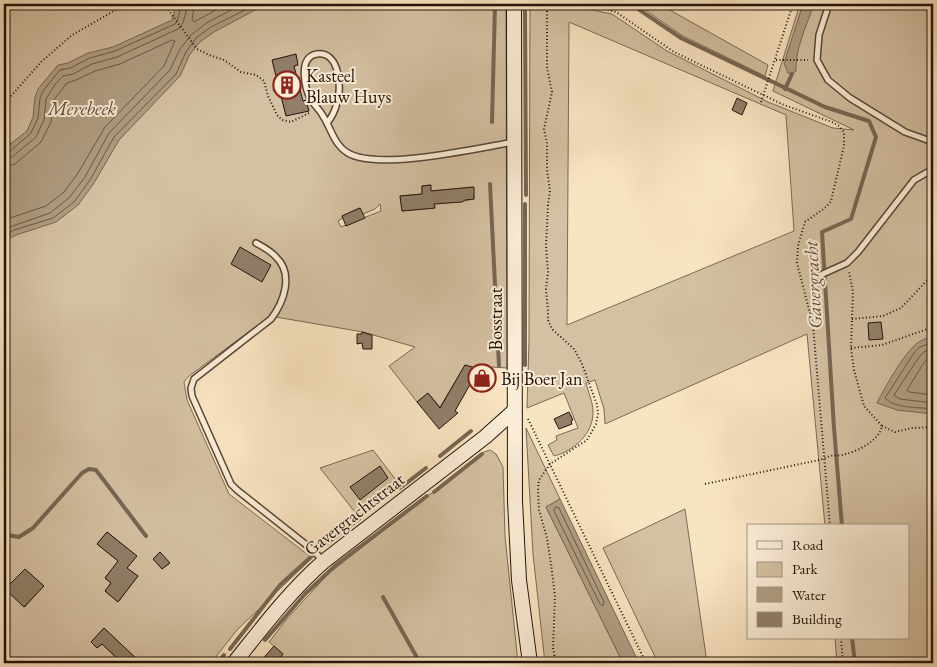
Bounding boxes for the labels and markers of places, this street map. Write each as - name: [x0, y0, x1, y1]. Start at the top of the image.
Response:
- place label: Kasteel Blauw Huys: [306, 64, 391, 108]
- building icon: Kasteel Blauw Huys: [272, 70, 302, 100]
- shop icon: Bij Boer Jan: [467, 363, 497, 393]
- place label: Bij Boer Jan: [501, 367, 583, 390]

